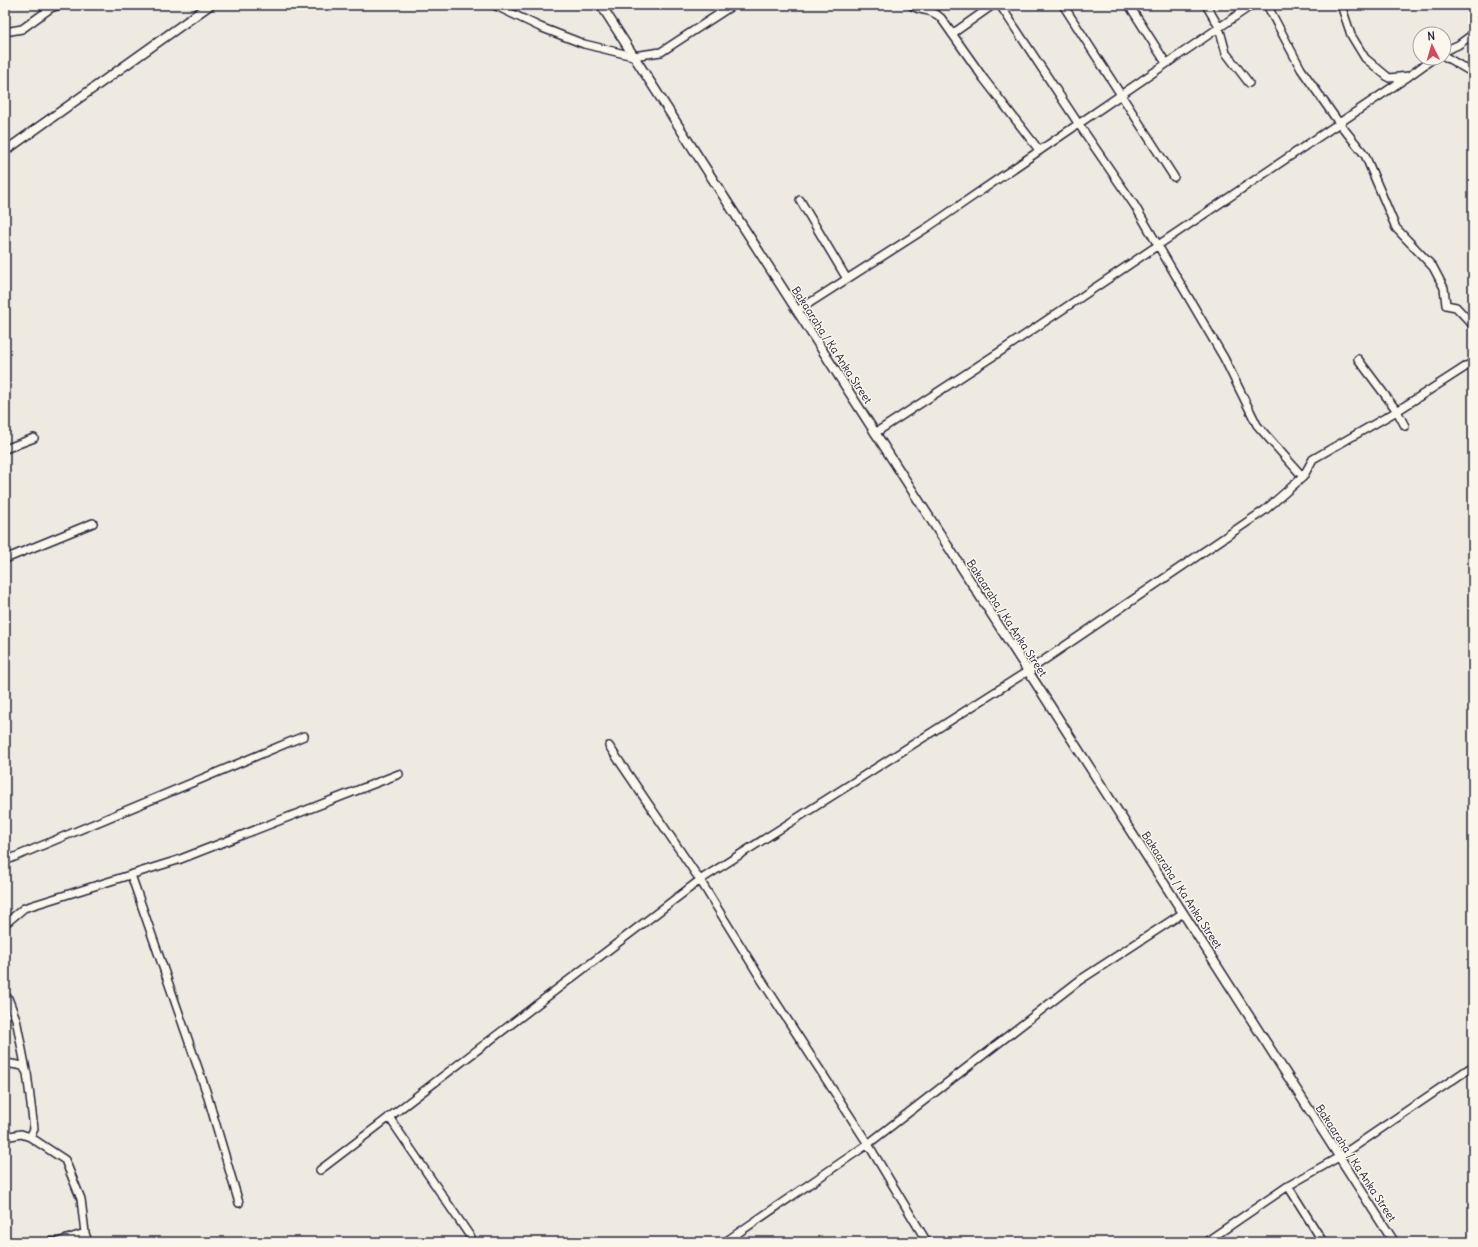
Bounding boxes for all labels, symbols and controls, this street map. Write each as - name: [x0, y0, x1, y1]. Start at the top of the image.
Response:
- north arrow: [1412, 26, 1452, 66]
- text: N: [1427, 29, 1436, 43]
- street label: Bakaaraha / Ka Anka Street: [789, 284, 875, 406]
- street label: Bakaaraha / Ka Anka Street: [964, 557, 1050, 679]
- street label: Bakaaraha / Ka Anka Street: [1139, 829, 1225, 951]
- street label: Bakaaraha / Ka Anka Street: [1313, 1102, 1399, 1224]

